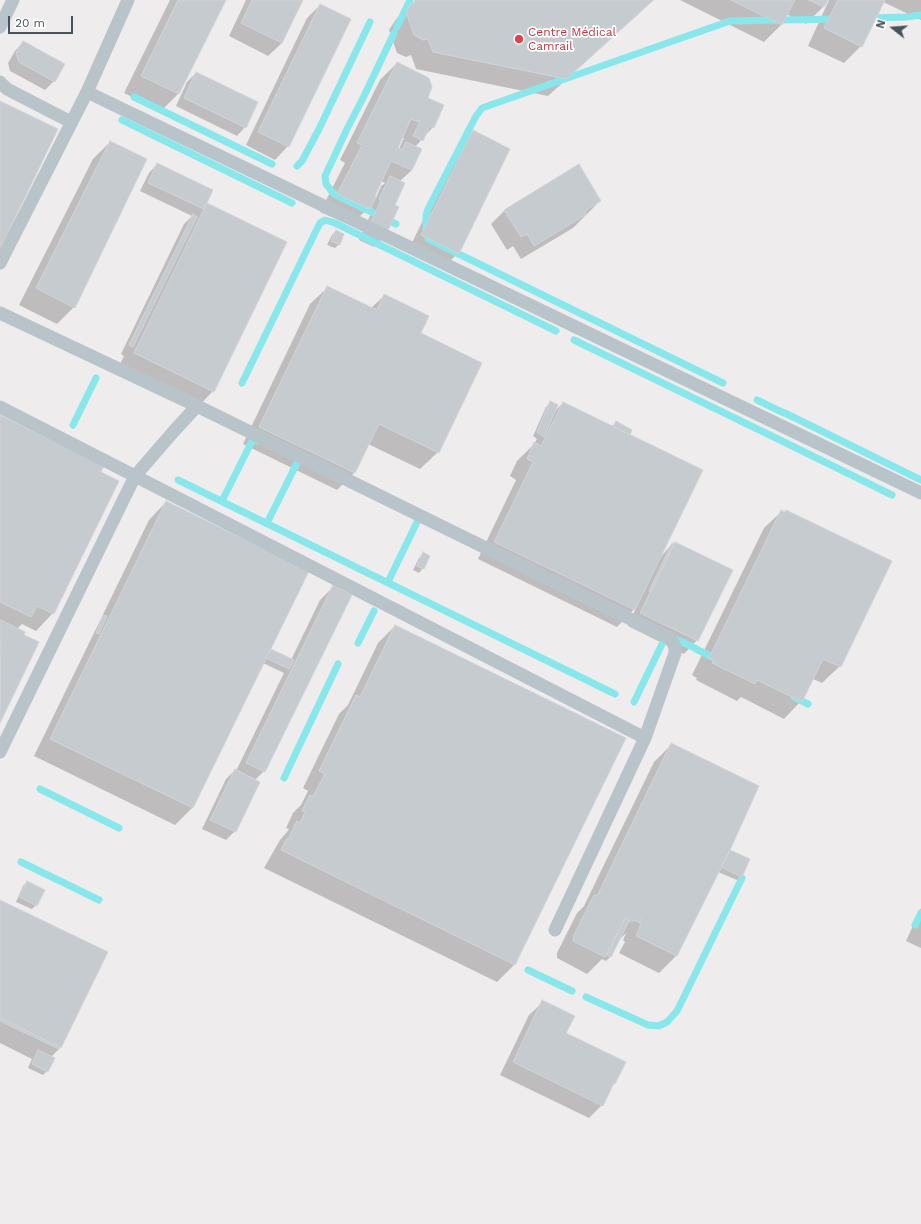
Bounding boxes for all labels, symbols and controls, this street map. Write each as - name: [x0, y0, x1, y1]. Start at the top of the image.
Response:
- scale bar: [10, 8, 75, 34]
- north arrow: [873, 8, 913, 48]
- text: 20 m: [15, 16, 45, 30]
- text: N: [874, 19, 888, 30]
- place label: Centre Médical Camrail: [528, 25, 616, 53]
- marker: Centre Médical Camrail: [513, 33, 525, 45]

